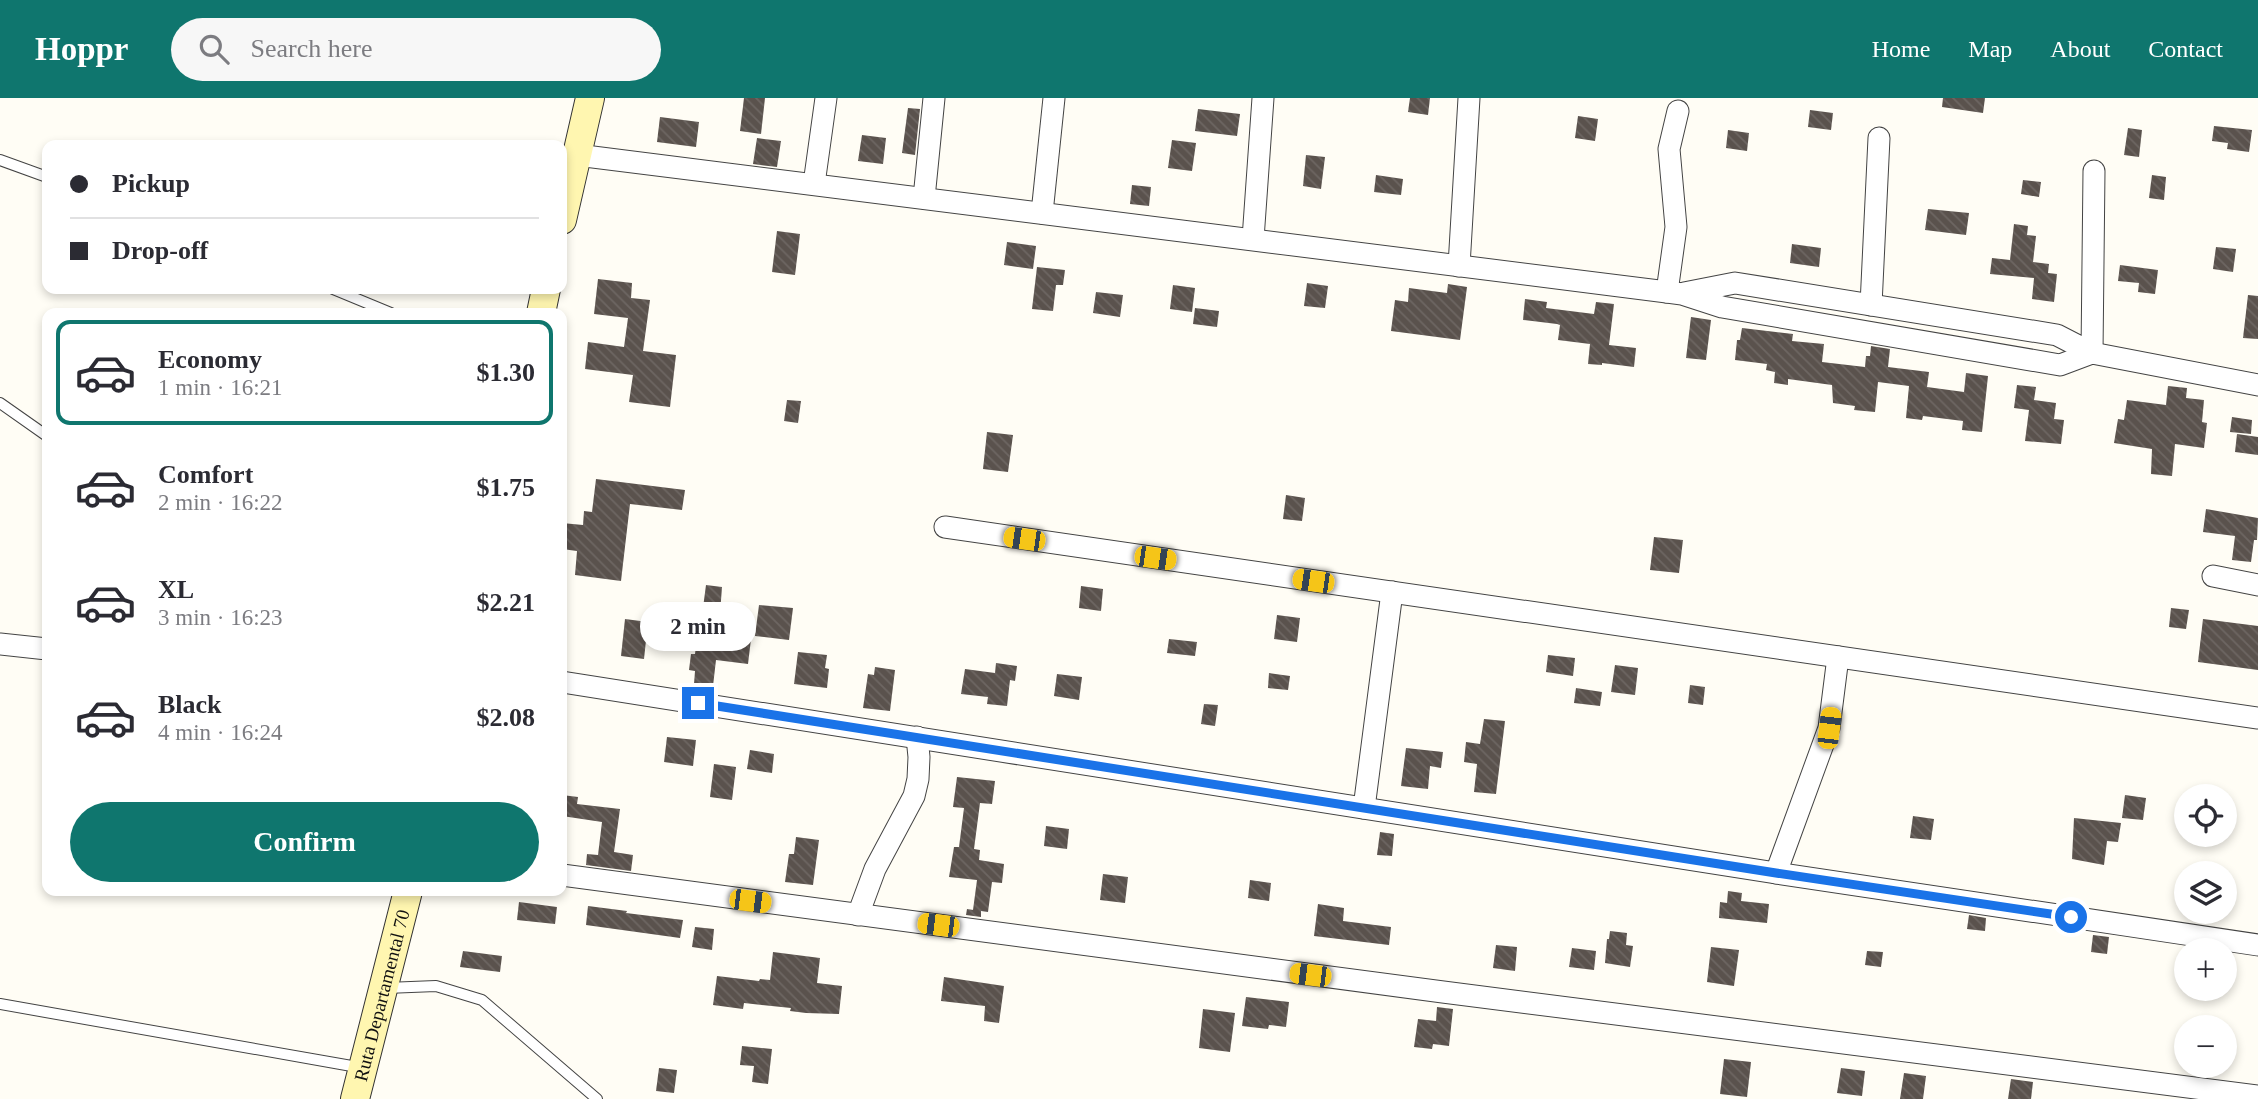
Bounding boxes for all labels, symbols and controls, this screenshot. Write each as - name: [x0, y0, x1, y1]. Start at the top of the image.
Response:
- search box: [171, 18, 661, 81]
- icon: search: [195, 30, 233, 68]
- text: Hoppr: [35, 31, 129, 67]
- text: Search here: [251, 34, 373, 63]
- text: Home: [1872, 36, 1930, 62]
- text: Map: [1968, 36, 2012, 62]
- text: About: [2050, 36, 2110, 62]
- text: Contact: [2148, 36, 2223, 62]
- text: Pickup: [112, 169, 190, 198]
- text: Drop-off: [112, 236, 208, 265]
- icon: car: [74, 341, 137, 404]
- text: Economy: [158, 345, 262, 374]
- text: $1.30: [477, 358, 535, 387]
- text: 1 min · 16:21: [158, 375, 283, 400]
- icon: car: [74, 456, 137, 519]
- text: Comfort: [158, 460, 253, 489]
- text: $1.75: [477, 473, 535, 502]
- text: 2 min · 16:22: [158, 490, 283, 515]
- car: [1002, 526, 1047, 552]
- car: [1133, 545, 1178, 571]
- car: [1291, 568, 1336, 594]
- icon: car: [74, 571, 137, 634]
- text: XL: [158, 575, 194, 604]
- text: $2.21: [477, 588, 535, 617]
- callout: 2 min: [640, 602, 756, 650]
- text: 3 min · 16:23: [158, 605, 283, 630]
- text: 2 min: [670, 614, 726, 639]
- icon: car: [74, 686, 137, 749]
- route end: [682, 687, 714, 719]
- text: Black: [158, 690, 222, 719]
- text: $2.08: [477, 703, 535, 732]
- car: [1817, 706, 1842, 750]
- text: 4 min · 16:24: [158, 720, 283, 745]
- map controls: [2174, 784, 2237, 1078]
- button: locate: [2174, 784, 2237, 847]
- button: Confirm: [70, 802, 539, 882]
- button: layers: [2174, 861, 2237, 924]
- car: [728, 888, 773, 914]
- route start: [2055, 901, 2087, 933]
- street label: Ruta Departamental 70: [349, 907, 413, 1083]
- car: [916, 912, 961, 938]
- button: +: [2174, 938, 2237, 1001]
- car: [1288, 962, 1333, 988]
- button: −: [2174, 1015, 2237, 1078]

